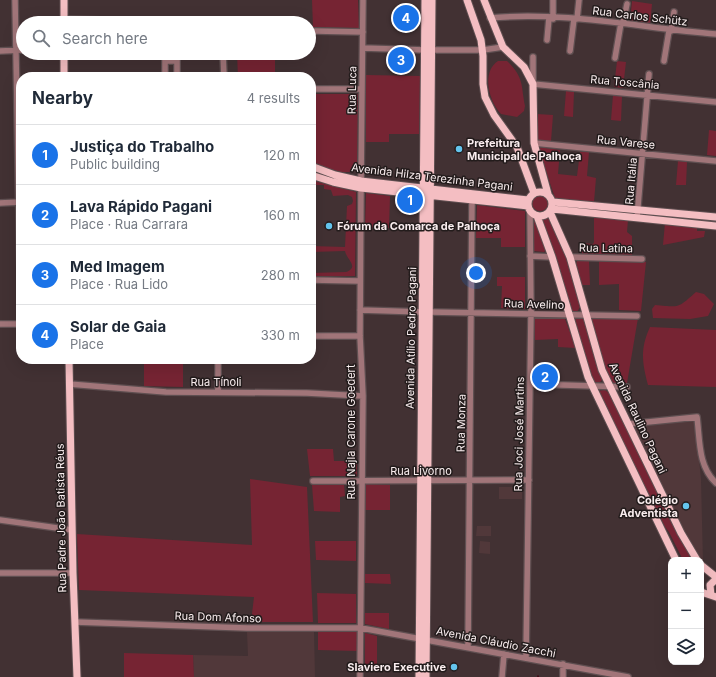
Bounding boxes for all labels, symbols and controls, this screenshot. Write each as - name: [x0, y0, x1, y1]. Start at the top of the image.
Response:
- pin: 4: [393, 3, 419, 33]
- street label: Rua Carlos Schütz: [592, 3, 688, 29]
- search box: [16, 16, 316, 60]
- icon: search: [30, 27, 52, 49]
- text: Search here: [62, 29, 148, 48]
- pin: 3: [388, 45, 414, 75]
- street label: Rua Luca: [345, 66, 359, 114]
- street label: Rua Toscânia: [590, 72, 660, 92]
- text: Nearby: [32, 88, 93, 108]
- text: 4 results: [247, 90, 300, 106]
- street label: Rua Varese: [596, 132, 656, 152]
- place label: Prefeitura Municipal de Palhoça: [467, 136, 581, 163]
- text: Justiça do Trabalho: [70, 137, 214, 156]
- marker: Prefeitura Municipal de Palhoça: [454, 144, 464, 154]
- text: 1: [42, 147, 48, 163]
- text: 120 m: [264, 147, 300, 163]
- text: Public building: [70, 156, 160, 172]
- street label: Rua Itália: [622, 157, 640, 205]
- street label: Avenida Hilza Terezinha Pagani: [351, 160, 513, 194]
- pin: 1: [397, 185, 423, 215]
- text: Lava Rápido Pagani: [70, 197, 212, 216]
- text: 2: [41, 207, 49, 223]
- text: 160 m: [263, 207, 300, 223]
- text: Place · Rua Carrara: [70, 216, 188, 232]
- place label: Fórum da Comarca de Palhoça: [337, 219, 500, 233]
- marker: Fórum da Comarca de Palhoça: [324, 221, 334, 231]
- street label: Rua Latina: [579, 241, 633, 255]
- text: Med Imagem: [70, 257, 165, 276]
- your location: [466, 263, 486, 283]
- text: 3: [41, 267, 49, 283]
- text: 280 m: [261, 267, 300, 283]
- street label: Avenida Atílio Pedro Pagani: [403, 267, 419, 409]
- text: Place · Rua Lido: [70, 276, 168, 292]
- street label: Rua Avelino: [504, 296, 565, 312]
- text: Solar de Gaia: [70, 317, 166, 336]
- text: 4: [41, 327, 49, 343]
- text: 330 m: [261, 327, 300, 343]
- text: Place: [70, 336, 104, 352]
- street label: Avenida Raulino Pagani: [606, 360, 670, 476]
- pin: 2: [532, 362, 558, 392]
- street label: Rua Najla Carone Goedert: [344, 364, 358, 499]
- street label: Rua Tínoli: [190, 375, 242, 389]
- street label: Rua Joci José Martins: [511, 376, 527, 492]
- street label: Rua Monza: [453, 394, 469, 452]
- street label: Rua Padre João Batista Réus: [53, 443, 69, 593]
- street label: Rua Livorno: [390, 464, 452, 478]
- place label: Colégio Adventista: [620, 493, 678, 520]
- marker: Colégio Adventista: [681, 501, 691, 511]
- map controls: [668, 557, 704, 665]
- button: +: [668, 557, 704, 593]
- button: −: [668, 593, 704, 629]
- street label: Rua Dom Afonso: [174, 608, 262, 626]
- street label: Avenida Cláudio Zacchi: [435, 624, 557, 660]
- button: layers: [668, 629, 704, 665]
- place label: Slaviero Executive: [347, 660, 446, 674]
- marker: Slaviero Executive: [449, 662, 459, 672]

